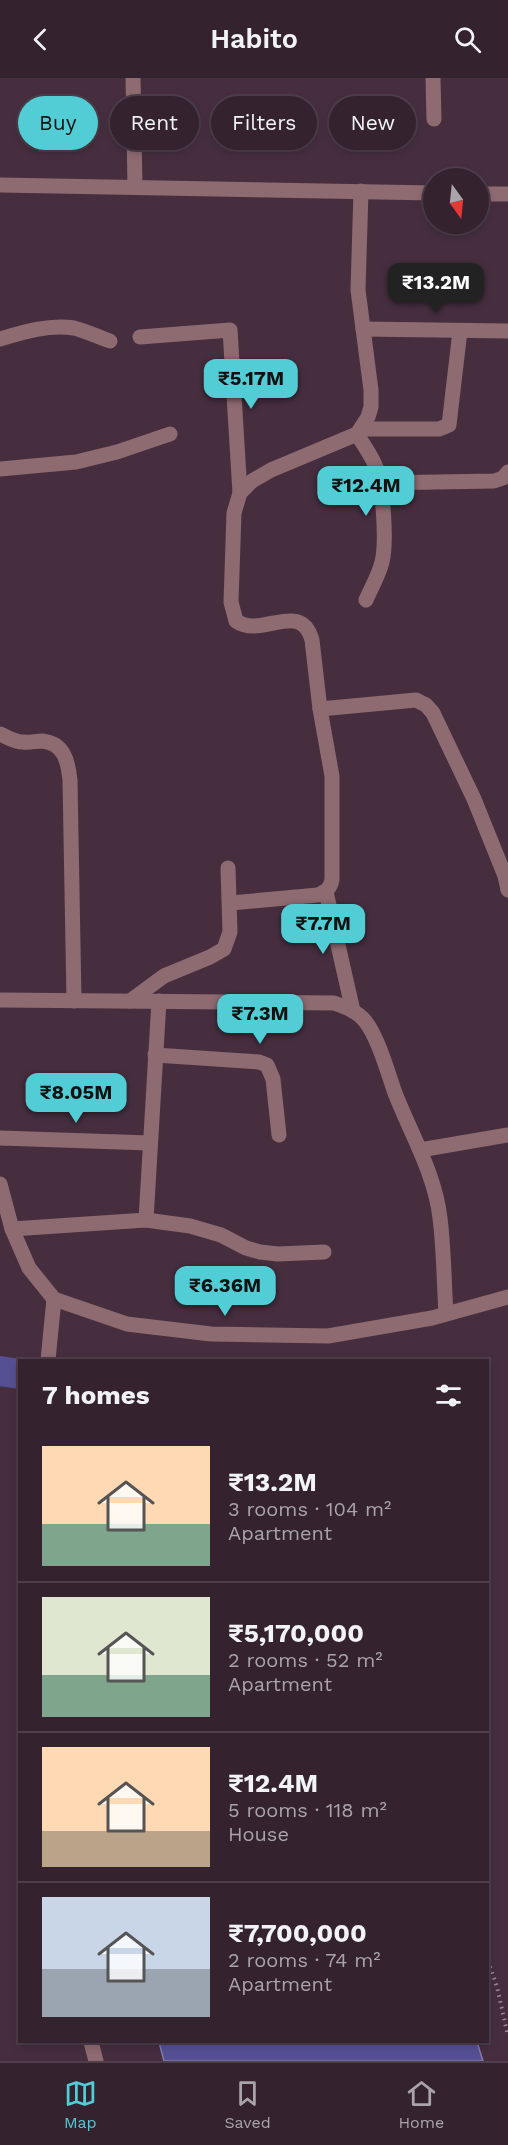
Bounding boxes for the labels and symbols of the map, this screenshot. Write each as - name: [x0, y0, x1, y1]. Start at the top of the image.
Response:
- north arrow: [423, 168, 489, 234]
- pin: ₹13.2M: [387, 263, 485, 314]
- pin: ₹5.17M: [202, 359, 300, 410]
- pin: ₹12.4M: [317, 466, 415, 517]
- pin: ₹7.7M: [281, 904, 365, 955]
- pin: ₹7.3M: [218, 994, 302, 1045]
- pin: ₹8.05M: [27, 1073, 125, 1124]
- pin: ₹6.36M: [176, 1266, 274, 1317]

